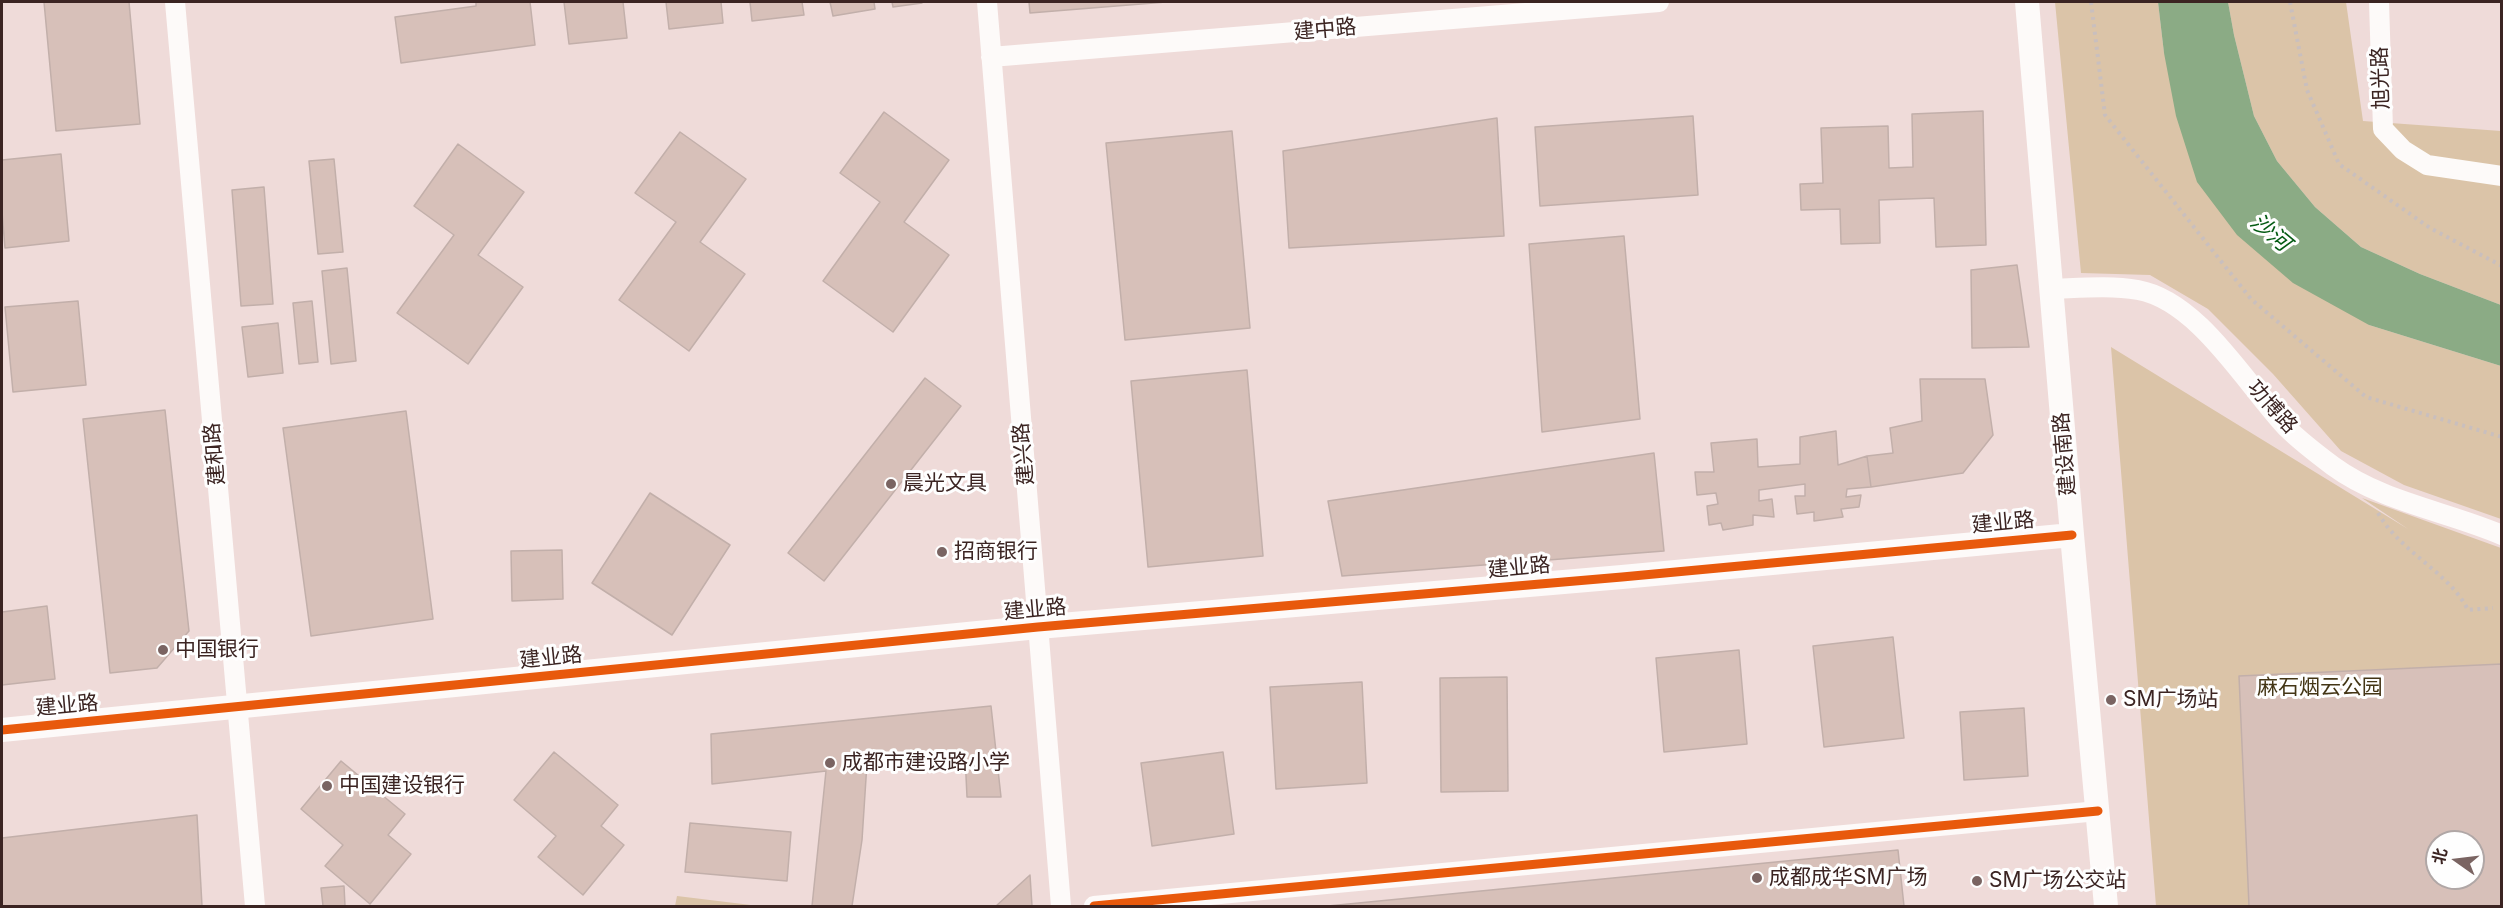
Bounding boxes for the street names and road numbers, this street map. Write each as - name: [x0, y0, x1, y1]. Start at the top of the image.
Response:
- street label: 建中路: [1293, 15, 1357, 45]
- street label: 旭光路: [2367, 46, 2395, 110]
- street label: 功博路: [2242, 375, 2302, 439]
- street label: 建设南路: [2049, 411, 2081, 497]
- street label: 建和路: [200, 422, 230, 486]
- street label: 建兴路: [1009, 422, 1039, 486]
- street label: 建业路: [1971, 508, 2035, 538]
- street label: 建业路: [1487, 553, 1551, 583]
- street label: 建业路: [1003, 595, 1067, 625]
- street label: 建业路: [518, 642, 584, 674]
- street label: 建业路: [35, 691, 99, 721]

